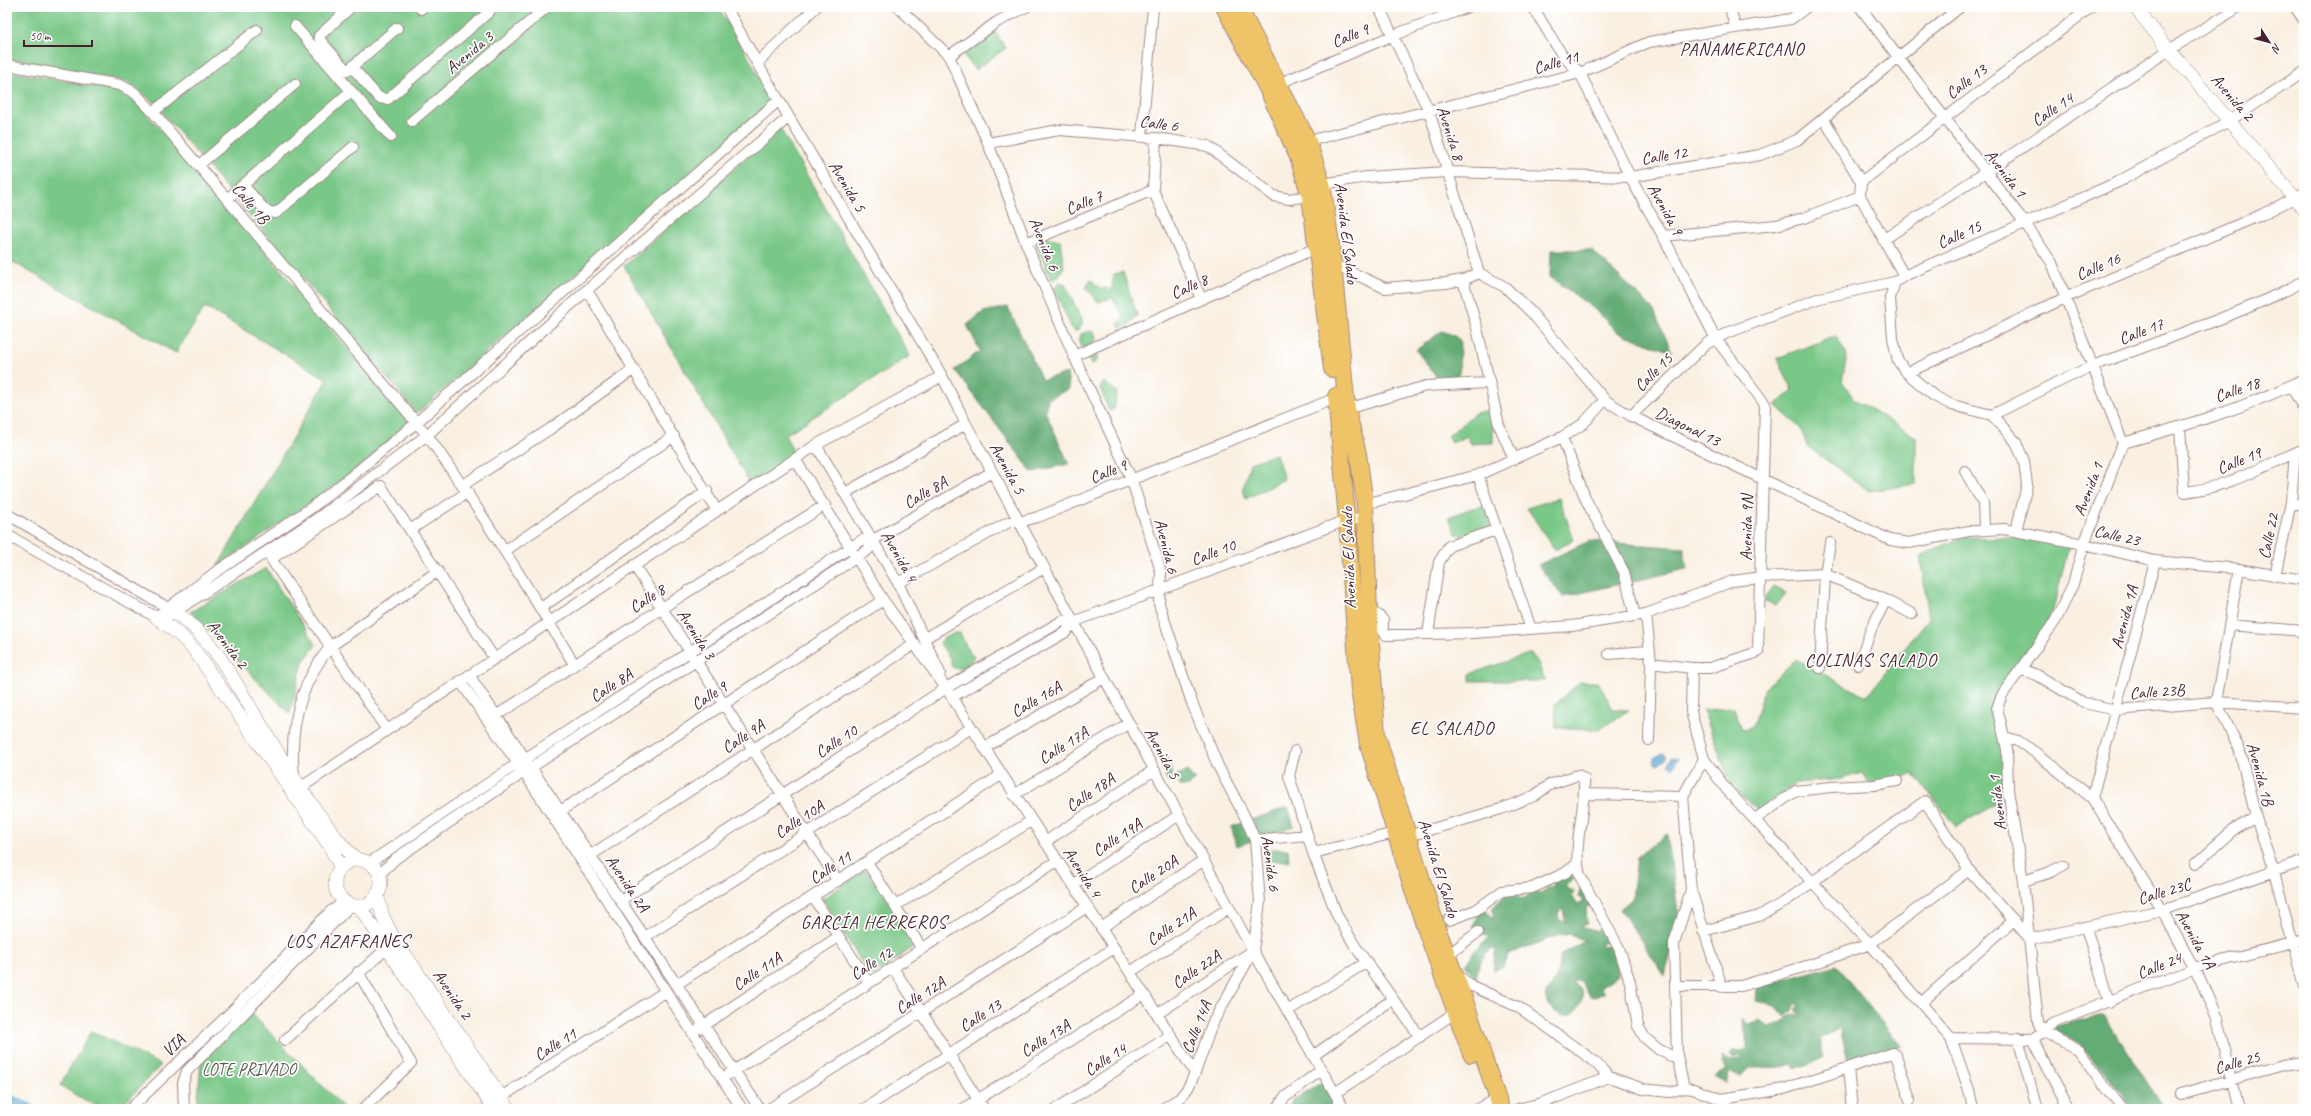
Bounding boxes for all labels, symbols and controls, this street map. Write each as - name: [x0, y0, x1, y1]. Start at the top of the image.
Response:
- street label: Calle 9: [1328, 18, 1373, 52]
- scale bar: [24, 22, 92, 48]
- north arrow: [2249, 22, 2289, 62]
- street label: Avenida 3: [441, 26, 498, 78]
- text: 50 m: [30, 28, 52, 44]
- district label: PANAMERICANO: [1680, 38, 1805, 60]
- text: N: [2268, 41, 2285, 57]
- street label: Calle 11: [1531, 46, 1583, 79]
- street label: Calle 13: [1942, 58, 1992, 104]
- street label: Avenida 2: [2206, 69, 2260, 126]
- street label: Calle 14: [2027, 86, 2079, 131]
- street label: Avenida 8: [1432, 103, 1470, 165]
- street label: Calle 6: [1138, 110, 1181, 137]
- street label: Calle 12: [1640, 141, 1690, 169]
- street label: Avenida 1: [1980, 145, 2032, 203]
- street label: Avenida 5: [824, 157, 872, 217]
- street label: Calle 1B: [227, 178, 275, 229]
- street label: Avenida 9: [1643, 180, 1689, 240]
- street label: Avenida El Salado: [1330, 181, 1363, 286]
- street label: Calle 7: [1062, 185, 1107, 220]
- street label: Avenida 6: [1024, 214, 1065, 275]
- street label: Calle 15: [1934, 215, 1986, 253]
- street label: Calle 16: [2073, 247, 2125, 285]
- street label: Calle 8: [1167, 268, 1213, 304]
- street label: Calle 17: [2116, 313, 2168, 350]
- street label: Calle 15: [1630, 348, 1678, 396]
- street label: Calle 18: [2212, 371, 2265, 407]
- street label: Diagonal 13: [1652, 402, 1725, 452]
- street label: Avenida 5: [985, 439, 1031, 499]
- street label: Calle 19: [2214, 442, 2266, 479]
- street label: Calle 9: [1086, 454, 1131, 488]
- street label: Avenida 1: [2069, 458, 2109, 519]
- street label: Calle 8A: [900, 471, 952, 513]
- street label: Avenida 9N: [1735, 492, 1758, 561]
- street label: Avenida El Salado: [1336, 506, 1361, 609]
- street label: Calle 22: [2253, 510, 2284, 561]
- street label: Avenida 6: [1150, 516, 1184, 577]
- street label: Calle 23: [2092, 520, 2143, 551]
- street label: Avenida 4: [877, 527, 924, 588]
- street label: Calle 10: [1188, 534, 1240, 570]
- street label: Calle 8: [625, 578, 671, 618]
- street label: Avenida 1A: [2106, 582, 2143, 651]
- street label: Avenida 3: [673, 605, 721, 665]
- street label: Avenida 2: [202, 616, 254, 674]
- district label: COLINAS SALADO: [1805, 649, 1938, 671]
- street label: Calle 8A: [586, 663, 638, 707]
- street label: Calle 9: [687, 675, 732, 715]
- street label: Calle 16A: [1007, 676, 1066, 722]
- street label: Calle 23B: [2129, 679, 2186, 704]
- street label: Calle 9A: [718, 714, 770, 758]
- district label: EL SALADO: [1410, 717, 1495, 739]
- street label: Calle 10: [811, 719, 862, 763]
- street label: Calle 17A: [1035, 721, 1093, 769]
- street label: Avenida 5: [1140, 724, 1186, 784]
- street label: Avenida 1B: [2242, 740, 2279, 809]
- street label: Calle 18A: [1062, 768, 1120, 816]
- street label: Avenida 1: [1984, 773, 2011, 832]
- street label: Calle 10A: [771, 795, 829, 843]
- street label: Calle 19A: [1089, 813, 1147, 861]
- street label: Avenida El Salado: [1414, 816, 1464, 921]
- street label: Avenida 6: [1256, 834, 1285, 894]
- street label: Avenida 4: [1059, 843, 1108, 903]
- street label: Calle 11: [805, 845, 856, 889]
- street label: Calle 20A: [1125, 850, 1183, 898]
- street label: Avenida 2A: [601, 851, 655, 917]
- street label: Calle 23C: [2135, 873, 2195, 909]
- street label: Calle 21A: [1143, 902, 1201, 950]
- street label: Avenida 1A: [2171, 906, 2221, 974]
- district label: GARCÍA HERREROS: [801, 911, 949, 933]
- district label: LOS AZAFRANES: [286, 930, 412, 952]
- street label: Calle 12: [846, 941, 897, 985]
- street label: Calle 22A: [1168, 945, 1226, 993]
- street label: Calle 24: [2134, 946, 2187, 984]
- street label: Calle 11A: [729, 947, 787, 995]
- street label: Avenida 2: [428, 965, 478, 1024]
- street label: Calle 12A: [892, 971, 950, 1019]
- street label: Calle 13: [955, 993, 1006, 1037]
- street label: Calle 14A: [1176, 997, 1217, 1056]
- street label: Calle 13A: [1017, 1014, 1075, 1062]
- street label: Calle 11: [530, 1023, 582, 1066]
- street label: VIA: [158, 1029, 189, 1061]
- street label: Calle 14: [1080, 1037, 1132, 1081]
- street label: Calle 25: [2212, 1046, 2264, 1079]
- park label: LOTE PRIVADO: [202, 1059, 298, 1080]

